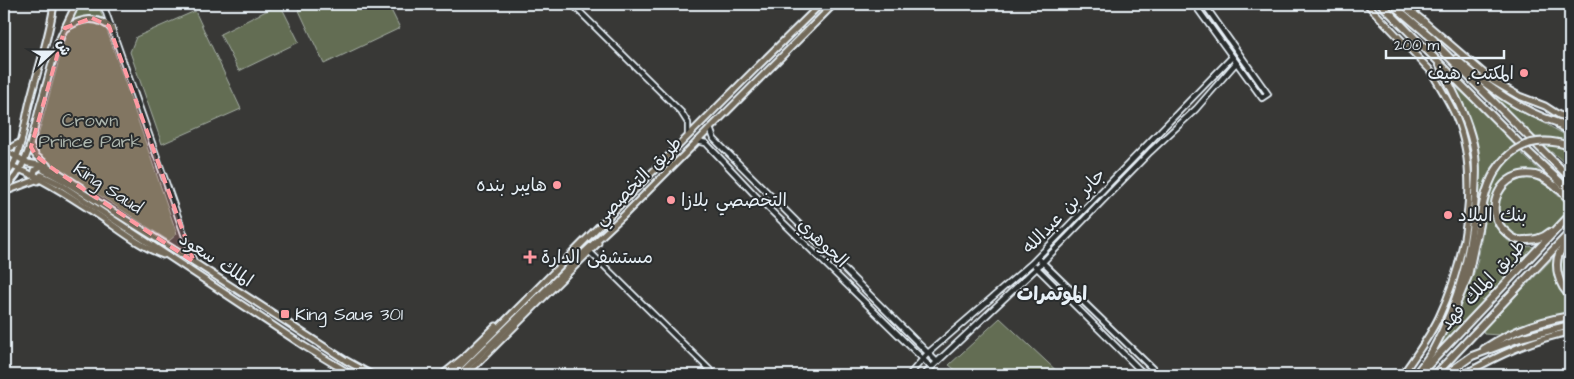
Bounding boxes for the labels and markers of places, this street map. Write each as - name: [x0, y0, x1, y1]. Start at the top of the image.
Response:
- place label: المكتب. هيف: [1428, 61, 1514, 86]
- marker: المكتب. هيف: [1518, 67, 1530, 79]
- place label: هايبر بنده: [476, 173, 547, 198]
- marker: هايبر بنده: [551, 179, 563, 191]
- place label: التخصصي بلازا: [681, 188, 787, 216]
- marker: التخصصي بلازا: [665, 194, 677, 206]
- place label: بنك البلاد: [1458, 203, 1527, 228]
- marker: بنك البلاد: [1442, 209, 1454, 221]
- place label: مستشفى الدارة: [541, 245, 653, 270]
- marker: مستشفى الدارة: [523, 250, 537, 264]
- place label: King Saus 301: [295, 302, 403, 328]
- marker: King Saus 301: [279, 308, 291, 320]

